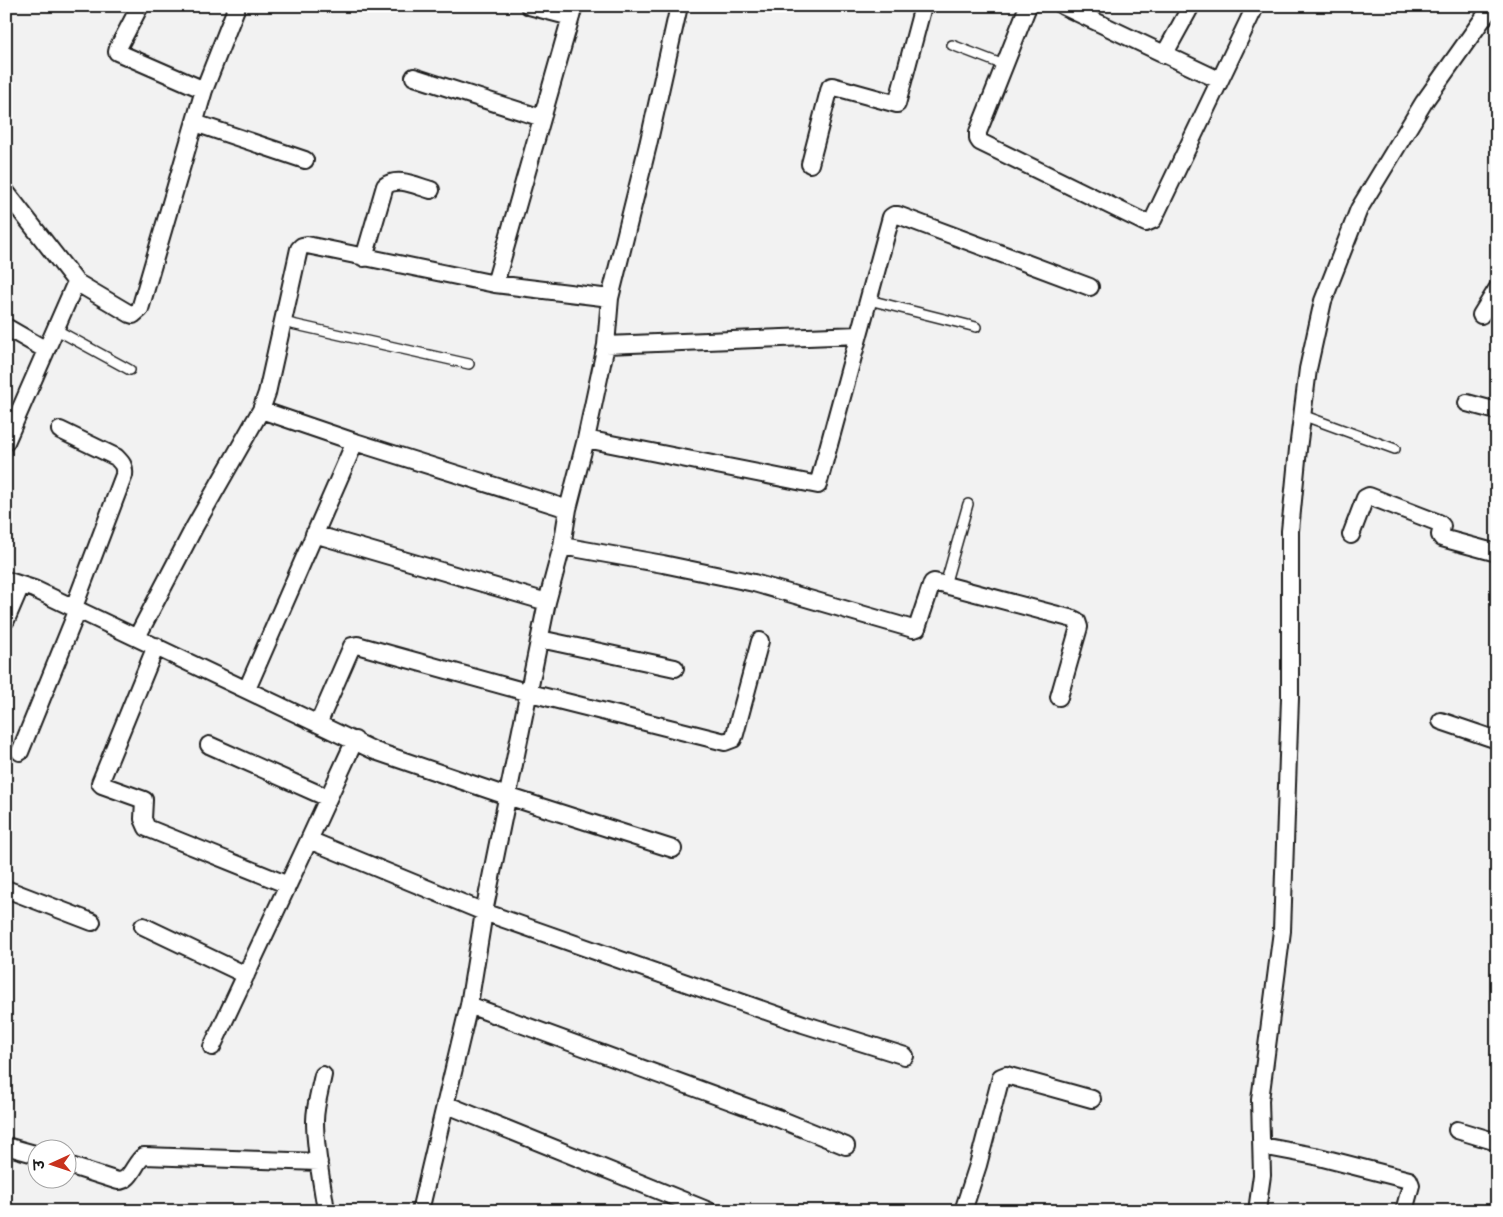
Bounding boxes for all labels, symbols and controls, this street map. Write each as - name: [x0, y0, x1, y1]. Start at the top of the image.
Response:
- north arrow: [28, 1140, 78, 1190]
- text: उ: [30, 1158, 50, 1172]

